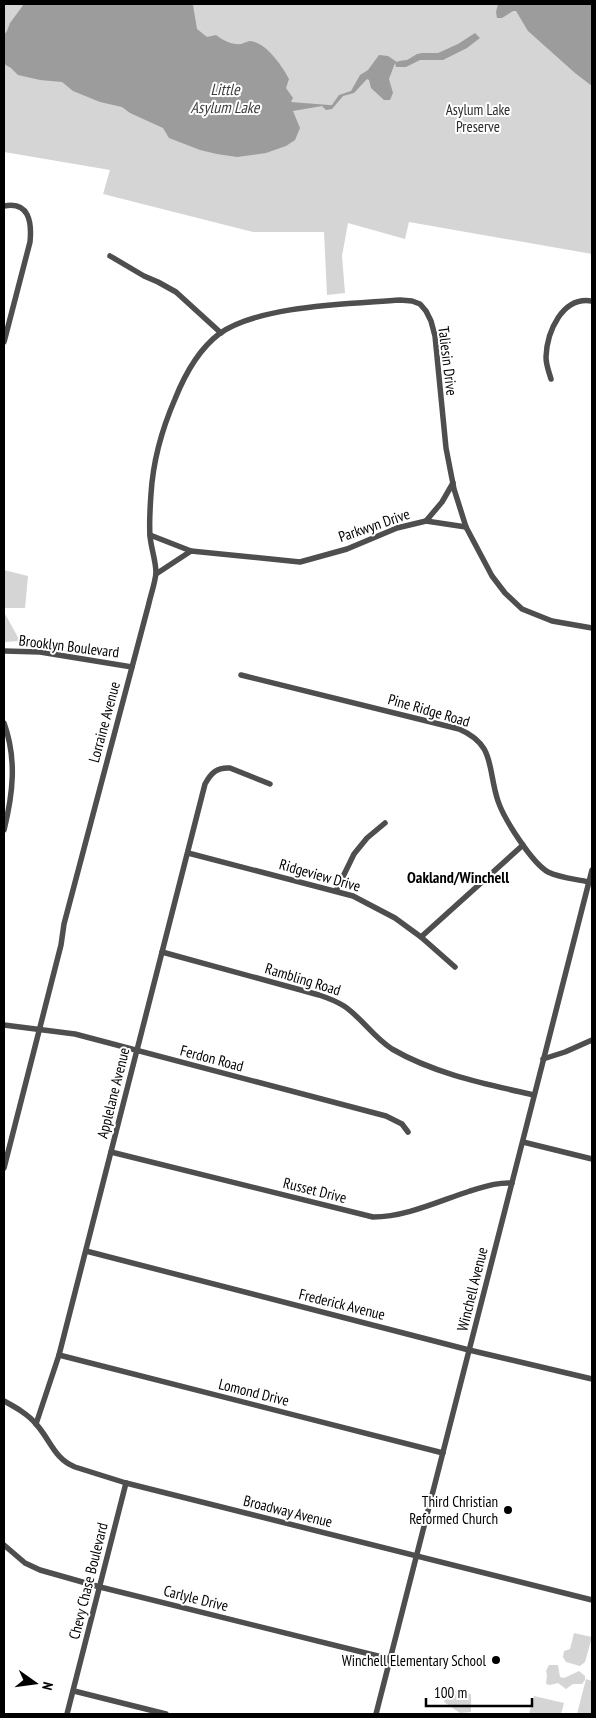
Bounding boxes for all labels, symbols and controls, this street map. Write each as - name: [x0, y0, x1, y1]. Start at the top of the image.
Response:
- water label: Little Asylum Lake: [191, 79, 261, 117]
- park label: Asylum Lake Preserve: [446, 100, 510, 136]
- street label: Taliesin Drive: [434, 325, 462, 397]
- street label: Parkwyn Drive: [336, 504, 412, 546]
- street label: Brooklyn Boulevard: [18, 630, 120, 662]
- street label: Lorraine Avenue: [84, 679, 124, 765]
- street label: Pine Ridge Road: [386, 689, 472, 731]
- street label: Ridgeview Drive: [277, 854, 363, 896]
- district label: Oakland/Winchell: [407, 867, 509, 887]
- street label: Rambling Road: [263, 959, 343, 999]
- street label: Ferdon Road: [178, 1040, 246, 1076]
- street label: Applelane Avenue: [93, 1046, 133, 1140]
- street label: Russet Drive: [281, 1173, 349, 1207]
- street label: Winchell Avenue: [452, 1245, 492, 1333]
- street label: Frederick Avenue: [297, 1284, 387, 1324]
- street label: Lomond Drive: [217, 1374, 291, 1410]
- street label: Broadway Avenue: [242, 1491, 334, 1531]
- place label: Third Christian Reformed Church: [409, 1492, 498, 1528]
- marker: Third Christian Reformed Church: [502, 1504, 514, 1516]
- street label: Chevy Chase Boulevard: [64, 1521, 112, 1641]
- street label: Carlyle Drive: [162, 1581, 230, 1615]
- place label: Winchell Elementary School: [342, 1651, 486, 1670]
- marker: Winchell Elementary School: [490, 1654, 502, 1666]
- north arrow: [10, 1658, 60, 1708]
- scale bar: [426, 1676, 532, 1708]
- text: N: [38, 1680, 57, 1692]
- text: 100 m: [434, 1683, 467, 1702]

